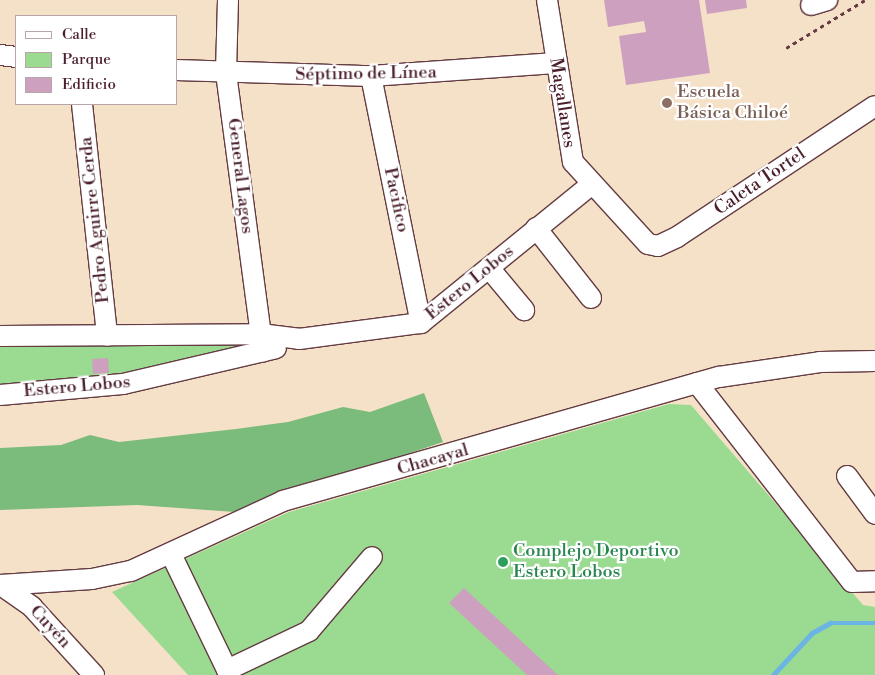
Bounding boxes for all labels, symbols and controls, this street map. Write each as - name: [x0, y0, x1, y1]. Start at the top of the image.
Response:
- legend: [15, 15, 178, 105]
- text: Calle: [62, 25, 96, 44]
- text: Parque: [62, 50, 111, 69]
- street label: Magallanes: [544, 56, 580, 150]
- street label: Séptimo de Línea: [295, 62, 437, 86]
- text: Edificio: [62, 75, 116, 94]
- place label: Escuela Básica Chiloé: [677, 82, 788, 125]
- marker: Escuela Básica Chiloé: [661, 97, 673, 109]
- street label: General Lagos: [222, 117, 258, 235]
- street label: Pedro Aguirre Cerda: [76, 136, 114, 304]
- street label: Caleta Tortel: [710, 144, 810, 220]
- street label: Pacifico: [379, 166, 413, 234]
- street label: Estero Lobos: [421, 241, 519, 325]
- street label: Estero Lobos: [23, 372, 131, 402]
- street label: Chacayal: [395, 440, 471, 480]
- place label: Complejo Deportivo Estero Lobos: [513, 541, 679, 584]
- marker: Complejo Deportivo Estero Lobos: [497, 556, 509, 568]
- street label: Cuyén: [25, 601, 75, 653]

